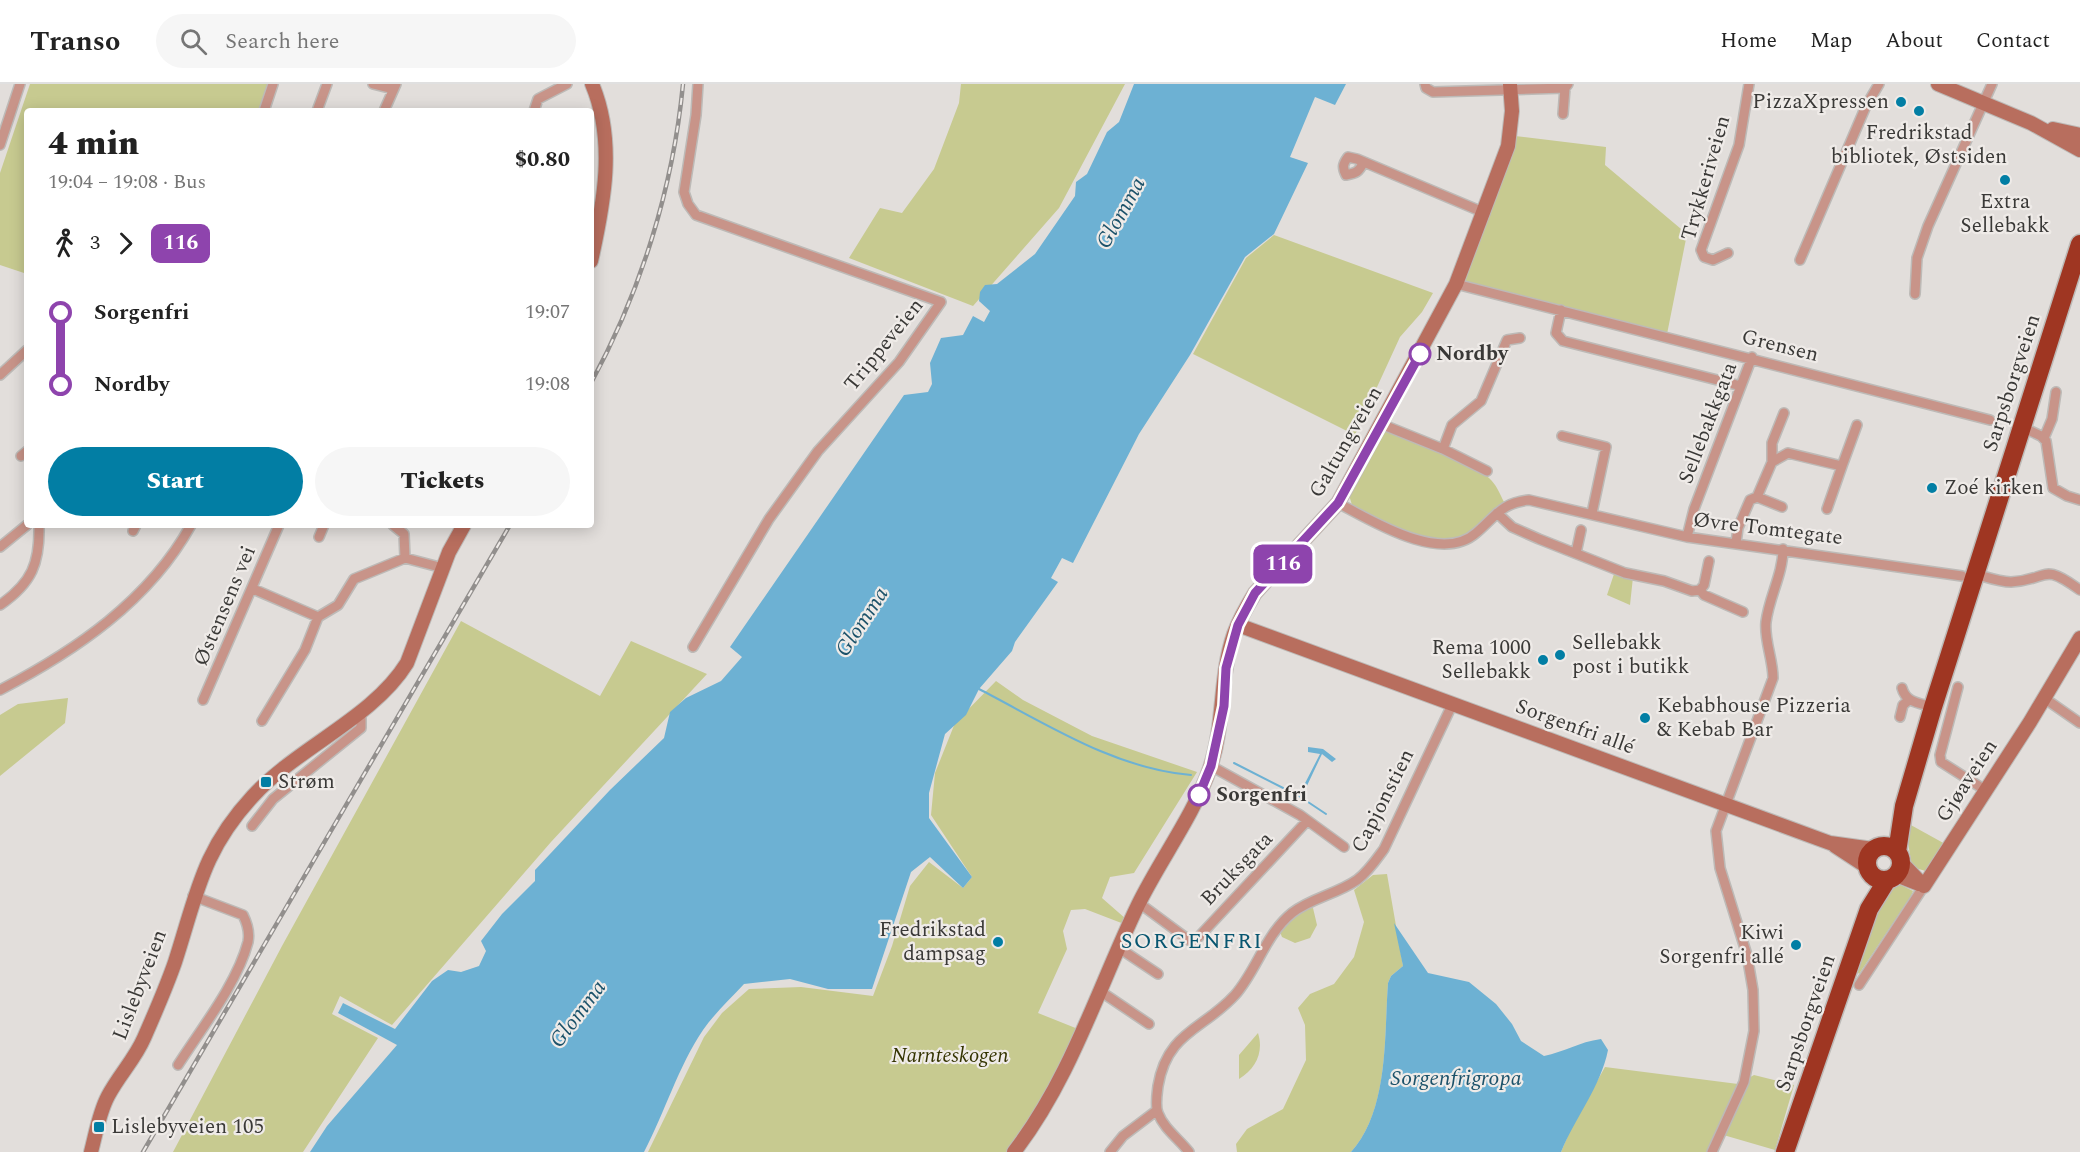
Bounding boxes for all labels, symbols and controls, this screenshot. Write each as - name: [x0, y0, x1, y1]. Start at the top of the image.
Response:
- search box: [156, 14, 576, 68]
- text: Transo: [30, 20, 120, 63]
- icon: search: [177, 25, 210, 58]
- text: Search here: [225, 25, 339, 58]
- text: Home: [1720, 25, 1777, 57]
- text: Map: [1810, 25, 1852, 57]
- text: About: [1885, 25, 1943, 57]
- text: Contact: [1976, 25, 2050, 57]
- place label: PizzaXpressen: [1752, 86, 1889, 118]
- marker: PizzaXpressen: [1894, 95, 1908, 109]
- marker: Fredrikstad bibliotek, Østsiden: [1912, 104, 1926, 118]
- street label: Trykkeriveien: [1673, 112, 1739, 244]
- place label: Fredrikstad bibliotek, Østsiden: [1831, 117, 2007, 173]
- text: 4 min: [48, 119, 139, 169]
- text: $0.80: [515, 143, 570, 176]
- text: 19:04 – 19:08 · Bus: [48, 167, 206, 197]
- water label: Glomma: [1088, 171, 1154, 255]
- marker: Extra Sellebakk: [1998, 173, 2012, 187]
- place label: Extra Sellebakk: [1960, 186, 2050, 242]
- icon: walk: [48, 227, 81, 260]
- icon: forward: [109, 227, 142, 260]
- text: 116: [163, 227, 198, 259]
- text: 3: [90, 228, 100, 258]
- street label: Trippeveien: [836, 292, 932, 398]
- text: Sorgenfri: [94, 296, 189, 329]
- text: 19:07: [525, 297, 570, 327]
- street label: Sarpsborgveien: [1975, 310, 2049, 456]
- street label: Grensen: [1738, 321, 1822, 371]
- place label: Nordby: [1436, 338, 1509, 370]
- marker: Nordby: [1409, 343, 1431, 365]
- street label: Sellebakkgata: [1670, 357, 1746, 489]
- text: Nordby: [94, 368, 169, 401]
- text: 19:08: [525, 369, 570, 399]
- street label: Galtungveien: [1301, 380, 1391, 504]
- button: Start: [48, 447, 303, 516]
- button: Tickets: [315, 447, 570, 516]
- place label: Zoé kirken: [1944, 472, 2044, 504]
- marker: Zoé kirken: [1925, 481, 1939, 495]
- street label: Øvre Tomtegate: [1691, 504, 1845, 554]
- street label: Østensens vei: [185, 541, 265, 671]
- line badge: 116: [1248, 544, 1318, 584]
- text: 116: [1265, 548, 1301, 580]
- water label: Glomma: [827, 580, 897, 664]
- place label: Sellebakk post i butikk: [1572, 627, 1690, 683]
- place label: Rema 1000 Sellebakk: [1431, 632, 1531, 688]
- marker: Sellebakk post i butikk: [1553, 648, 1567, 662]
- marker: Rema 1000 Sellebakk: [1536, 653, 1550, 667]
- place label: Kebabhouse Pizzeria & Kebab Bar: [1657, 690, 1852, 746]
- street label: Sorgenfri allé: [1511, 691, 1639, 763]
- marker: Kebabhouse Pizzeria & Kebab Bar: [1638, 711, 1652, 725]
- street label: Gjøaveien: [1928, 733, 2006, 829]
- street label: Capjonstien: [1343, 743, 1423, 859]
- place label: Strøm: [278, 766, 335, 798]
- marker: Strøm: [259, 775, 273, 789]
- place label: Sorgenfri: [1216, 779, 1307, 811]
- marker: Sorgenfri: [1188, 784, 1210, 806]
- street label: Bruksgata: [1193, 824, 1281, 914]
- place label: Fredrikstad dampsag: [879, 914, 986, 970]
- place label: Kiwi Sorgenfri allé: [1659, 917, 1784, 973]
- street label: Lislebyveien: [104, 925, 176, 1045]
- district label: SORGENFRI: [1121, 925, 1263, 958]
- marker: Fredrikstad dampsag: [991, 935, 1005, 949]
- marker: Kiwi Sorgenfri allé: [1789, 938, 1803, 952]
- street label: Sarpsborgveien: [1768, 950, 1844, 1096]
- water label: Glomma: [541, 973, 615, 1055]
- park label: Narnteskogen: [891, 1040, 1009, 1072]
- water label: Sorgenfrigropa: [1390, 1062, 1522, 1095]
- place label: Lislebyveien 105: [111, 1111, 264, 1143]
- marker: Lislebyveien 105: [92, 1120, 106, 1134]

